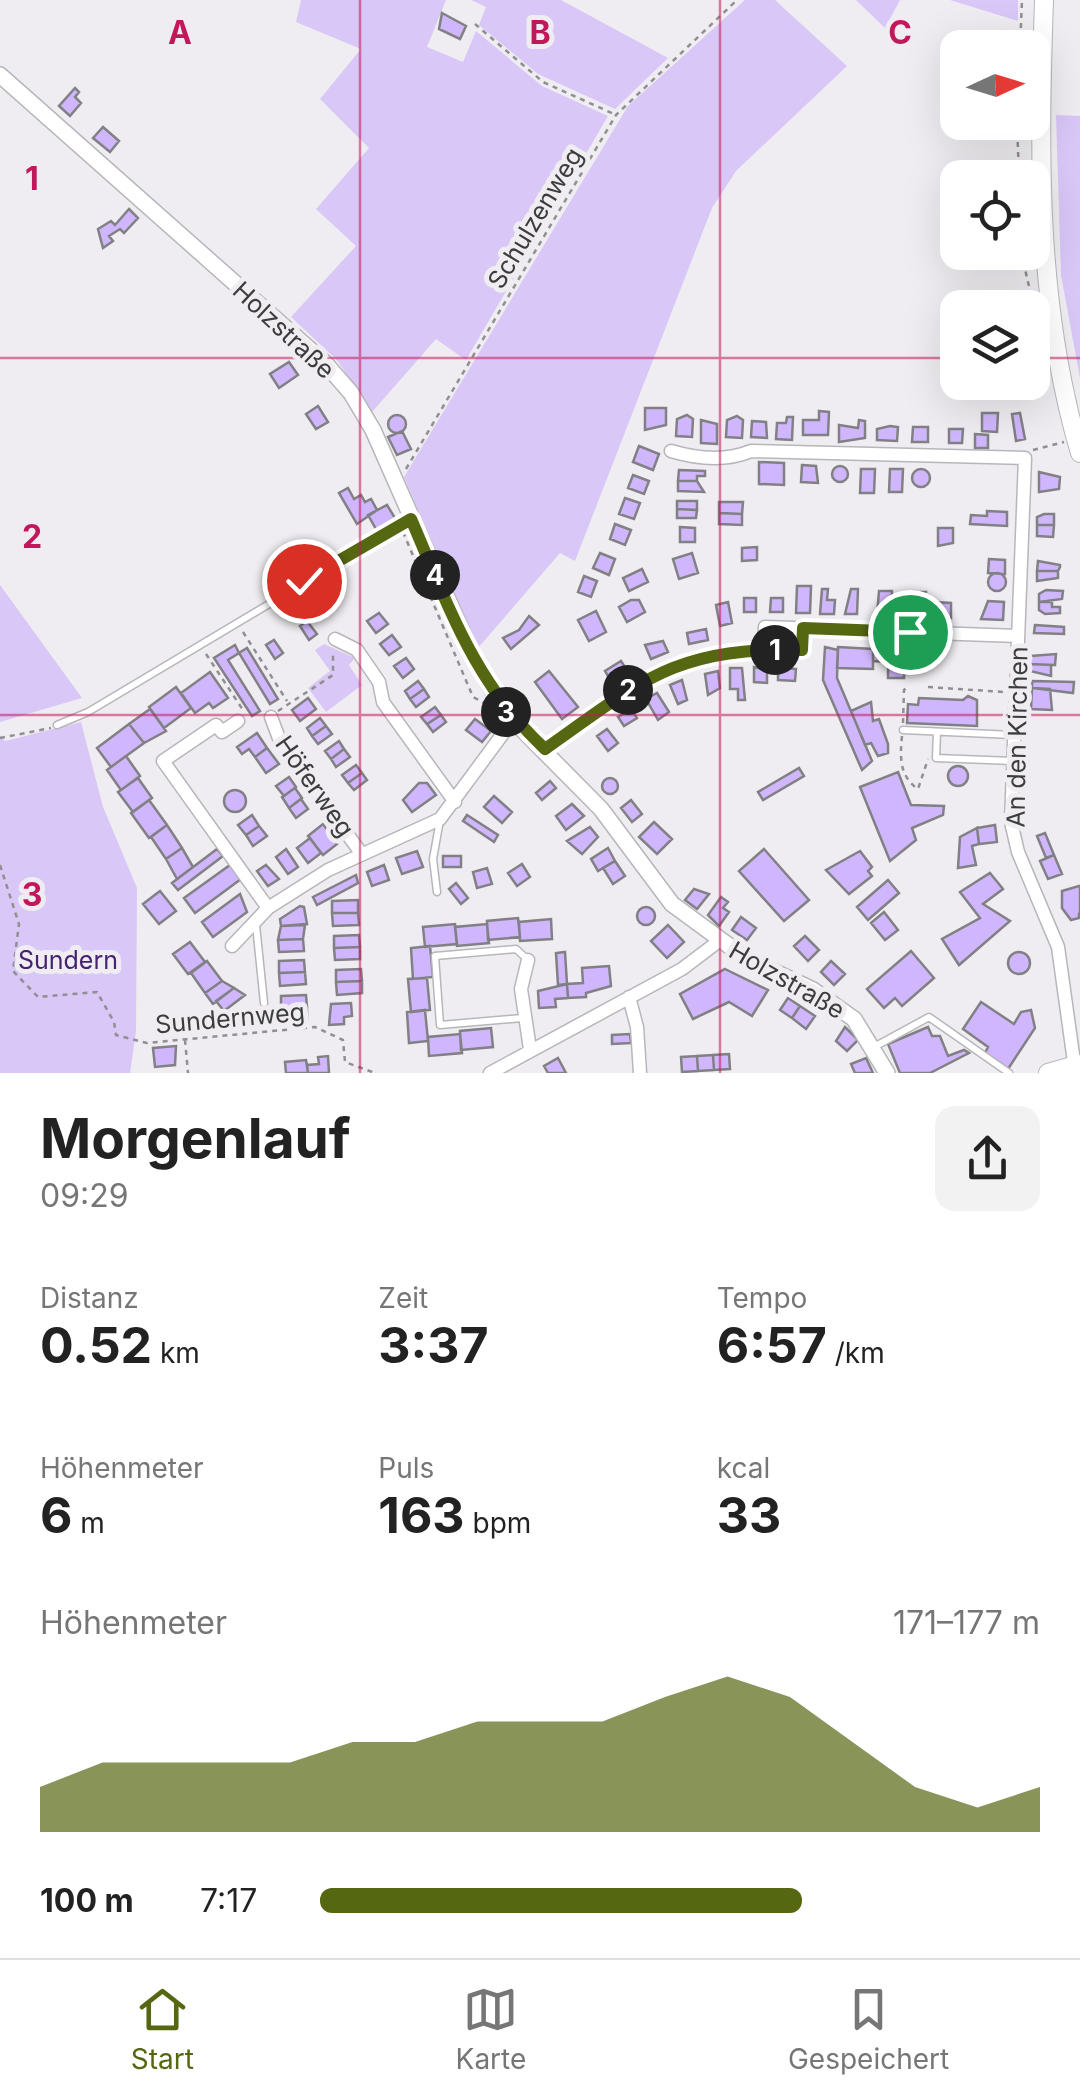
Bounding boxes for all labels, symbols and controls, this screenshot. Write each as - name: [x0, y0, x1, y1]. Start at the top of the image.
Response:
- text: A: [168, 13, 192, 52]
- text: B: [529, 13, 551, 52]
- text: C: [888, 13, 912, 52]
- north arrow: [940, 30, 1050, 140]
- map controls: [940, 30, 1050, 400]
- street label: Schulzenweg: [481, 142, 589, 294]
- text: 1: [25, 159, 39, 198]
- button: locate: [940, 160, 1050, 270]
- street label: Holzstraße: [227, 275, 341, 385]
- button: layers: [940, 290, 1050, 400]
- text: 2: [22, 517, 42, 556]
- pin: [262, 539, 347, 624]
- pin: 4: [410, 550, 460, 600]
- icon: check: [277, 554, 332, 609]
- text: 4: [426, 558, 444, 592]
- pin: [868, 590, 953, 675]
- icon: arrive: [883, 605, 938, 660]
- pin: 1: [750, 625, 800, 675]
- text: 1: [769, 633, 781, 667]
- street label: An den Kirchen: [1000, 646, 1034, 828]
- pin: 2: [603, 665, 653, 715]
- text: 2: [619, 673, 637, 707]
- pin: 3: [481, 687, 531, 737]
- text: 3: [497, 695, 515, 729]
- street label: Höferweg: [269, 730, 361, 842]
- text: 3: [22, 875, 42, 914]
- street label: Holzstraße: [724, 935, 850, 1025]
- park label: Sundern: [18, 945, 118, 975]
- street label: Sundernweg: [154, 997, 306, 1039]
- text: Morgenlauf: [40, 1105, 351, 1171]
- button: share: [935, 1106, 1040, 1211]
- text: 09:29: [40, 1176, 129, 1215]
- text: Distanz: [40, 1281, 139, 1315]
- text: Zeit: [378, 1281, 428, 1315]
- text: Tempo: [717, 1281, 807, 1315]
- text: 0.52: [40, 1315, 152, 1375]
- text: 3:37: [378, 1315, 489, 1375]
- text: 6:57: [717, 1315, 827, 1375]
- text: km: [152, 1336, 200, 1370]
- text: /km: [827, 1336, 885, 1370]
- text: Höhenmeter: [40, 1451, 204, 1485]
- text: Puls: [378, 1451, 434, 1485]
- text: kcal: [717, 1451, 770, 1485]
- text: 6: [40, 1485, 72, 1545]
- text: 163: [378, 1485, 465, 1545]
- text: 33: [717, 1485, 781, 1545]
- text: m: [72, 1506, 105, 1540]
- text: bpm: [465, 1506, 531, 1540]
- text: Höhenmeter: [40, 1603, 227, 1642]
- text: 171–177 m: [893, 1603, 1040, 1642]
- text: 100 m: [40, 1881, 134, 1920]
- text: 7:17: [200, 1881, 257, 1920]
- tab: Start: [131, 1982, 194, 2076]
- tab: Karte: [456, 1982, 526, 2076]
- tab: Gespeichert: [788, 1982, 949, 2076]

